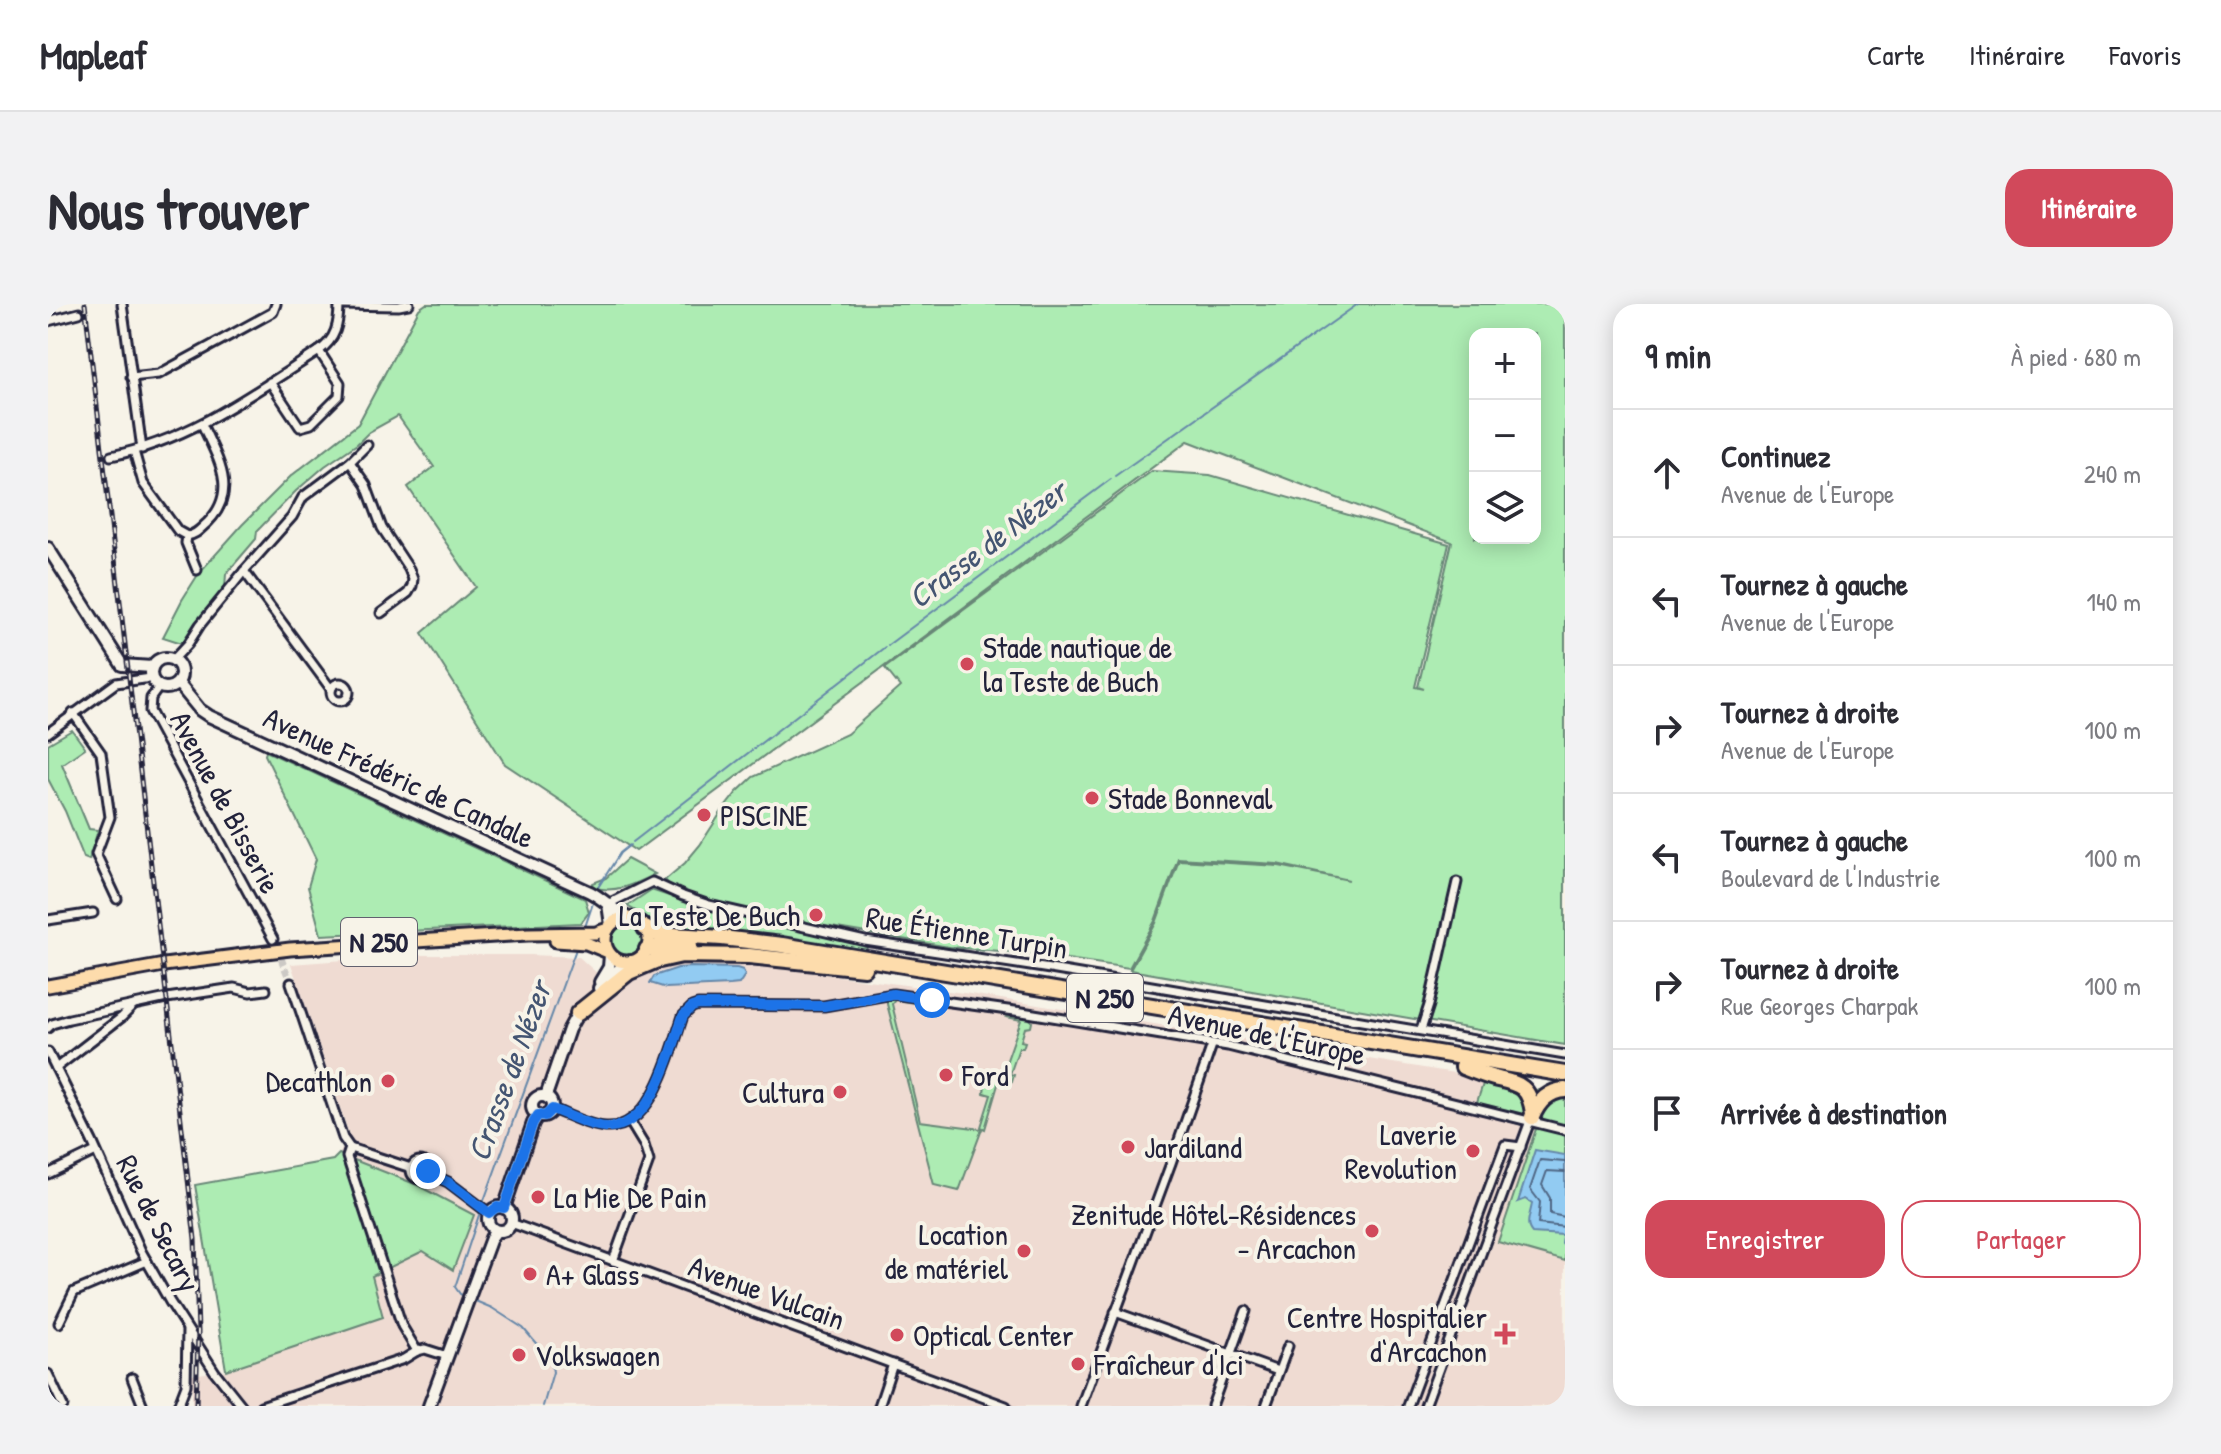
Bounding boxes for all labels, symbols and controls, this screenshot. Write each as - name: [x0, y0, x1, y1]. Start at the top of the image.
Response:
- text: Mapleaf: [40, 29, 148, 81]
- text: Carte: [1867, 36, 1925, 74]
- text: Itinéraire: [1969, 36, 2065, 74]
- text: Favoris: [2109, 36, 2181, 74]
- button: Itinéraire: [2005, 169, 2173, 247]
- text: Nous trouver: [48, 171, 309, 246]
- map controls: [1469, 328, 1541, 544]
- button: +: [1469, 328, 1541, 400]
- text: 9 min: [1645, 333, 1711, 379]
- text: À pied · 680 m: [2011, 339, 2141, 374]
- button: −: [1469, 400, 1541, 472]
- text: Continuez: [1721, 436, 1830, 476]
- icon: ahead: [1645, 451, 1689, 495]
- text: 240 m: [2084, 456, 2141, 491]
- water label: Crasse de Nézer: [899, 468, 1078, 618]
- button: layers: [1469, 472, 1541, 544]
- text: Avenue de l'Europe: [1721, 476, 1894, 511]
- text: Tournez à gauche: [1721, 564, 1908, 604]
- icon: left: [1645, 579, 1689, 623]
- text: 140 m: [2087, 584, 2141, 619]
- text: Avenue de l'Europe: [1721, 604, 1894, 639]
- place label: Stade nautique de la Teste de Buch: [983, 627, 1172, 701]
- marker: Stade nautique de la Teste de Buch: [958, 655, 976, 673]
- text: Tournez à droite: [1721, 692, 1899, 732]
- street label: Avenue Frédéric de Candale: [257, 697, 541, 857]
- street label: Avenue de Bisserie: [161, 704, 291, 900]
- icon: right: [1645, 707, 1689, 751]
- text: 100 m: [2085, 712, 2141, 747]
- text: Avenue de l'Europe: [1721, 732, 1894, 767]
- place label: Stade Bonneval: [1108, 778, 1273, 818]
- marker: Stade Bonneval: [1083, 789, 1101, 807]
- place label: PISCINE: [720, 795, 808, 835]
- marker: PISCINE: [695, 806, 713, 824]
- text: Tournez à gauche: [1721, 820, 1908, 860]
- icon: left: [1645, 835, 1689, 879]
- text: 100 m: [2085, 840, 2141, 875]
- text: Boulevard de l'Industrie: [1721, 860, 1940, 895]
- place label: La Teste De Buch: [619, 895, 800, 935]
- street label: Rue Étienne Turpin: [863, 896, 1071, 968]
- marker: La Teste De Buch: [807, 906, 825, 924]
- road number: N 250: [341, 918, 417, 966]
- text: Tournez à droite: [1721, 948, 1899, 988]
- icon: right: [1645, 963, 1689, 1007]
- text: 100 m: [2085, 968, 2141, 1003]
- water label: Crasse de Nézer: [457, 972, 563, 1167]
- road number: N 250: [1067, 974, 1143, 1022]
- route start: [914, 982, 950, 1018]
- text: Rue Georges Charpak: [1721, 988, 1918, 1023]
- street label: Avenue de l'Europe: [1165, 994, 1369, 1074]
- place label: Ford: [961, 1055, 1009, 1095]
- place label: Decathlon: [266, 1061, 372, 1101]
- marker: Ford: [937, 1066, 955, 1084]
- marker: Decathlon: [379, 1072, 397, 1090]
- place label: Cultura: [742, 1072, 824, 1112]
- marker: Cultura: [831, 1083, 849, 1101]
- icon: arrive: [1645, 1091, 1689, 1135]
- text: Arrivée à destination: [1721, 1093, 1947, 1133]
- place label: Laverie Revolution: [1345, 1114, 1457, 1188]
- place label: Jardiland: [1144, 1127, 1242, 1167]
- marker: Jardiland: [1119, 1138, 1137, 1156]
- marker: Laverie Revolution: [1464, 1142, 1482, 1160]
- street label: Rue de Secary: [108, 1148, 210, 1298]
- route end: [410, 1153, 446, 1189]
- place label: La Mie De Pain: [554, 1177, 707, 1217]
- marker: La Mie De Pain: [529, 1188, 547, 1206]
- place label: Zenitude Hôtel-Résidences - Arcachon: [1071, 1194, 1356, 1268]
- button: Enregistrer: [1645, 1200, 1885, 1278]
- button: Partager: [1901, 1200, 2141, 1278]
- place label: Location de matériel: [885, 1214, 1008, 1288]
- marker: Zenitude Hôtel-Résidences - Arcachon: [1363, 1222, 1381, 1240]
- marker: Location de matériel: [1015, 1242, 1033, 1260]
- street label: Avenue Vulcain: [683, 1245, 851, 1339]
- place label: A+ Glass: [546, 1254, 639, 1294]
- marker: A+ Glass: [521, 1265, 539, 1283]
- place label: Centre Hospitalier d‘Arcachon: [1287, 1297, 1487, 1371]
- place label: Optical Center: [913, 1315, 1074, 1355]
- marker: Centre Hospitalier d‘Arcachon: [1494, 1323, 1516, 1345]
- marker: Optical Center: [888, 1326, 906, 1344]
- place label: Volkswagen: [535, 1335, 660, 1375]
- place label: Fraîcheur d'Ici: [1093, 1344, 1244, 1384]
- marker: Volkswagen: [510, 1346, 528, 1364]
- marker: Fraîcheur d'Ici: [1069, 1355, 1087, 1373]

